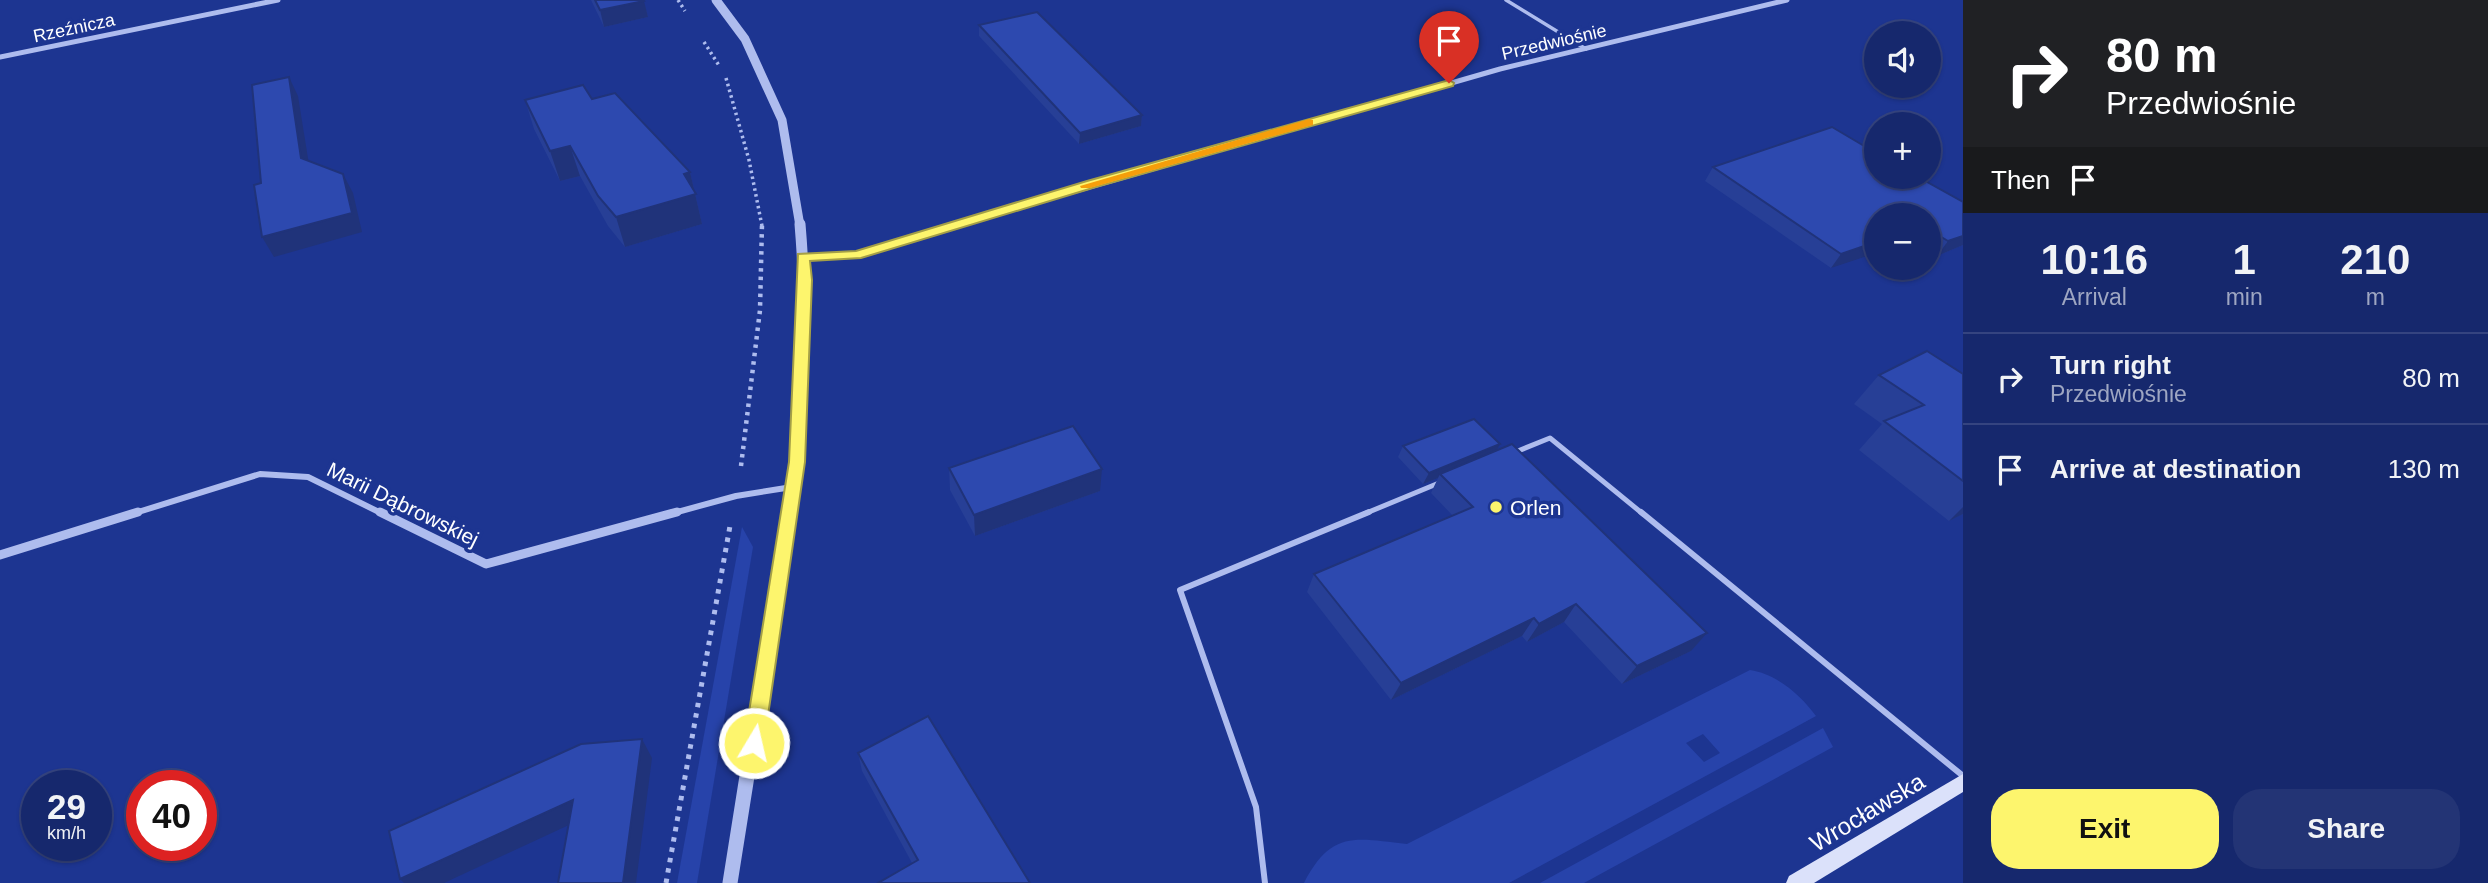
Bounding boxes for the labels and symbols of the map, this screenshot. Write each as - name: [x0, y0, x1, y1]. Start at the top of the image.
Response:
- street label: Rzeźnicza: [31, 9, 118, 46]
- pin: [1419, 11, 1479, 83]
- street label: Przedwiośnie: [1500, 20, 1608, 64]
- street label: Marii Dąbrowskiej: [323, 457, 483, 551]
- place label: Orlen: [1510, 496, 1561, 519]
- marker: Orlen: [1488, 499, 1504, 515]
- position arrow: [717, 706, 791, 780]
- street label: Wrocławska: [1805, 767, 1930, 857]
- speed limit sign: 40: [126, 770, 217, 861]

